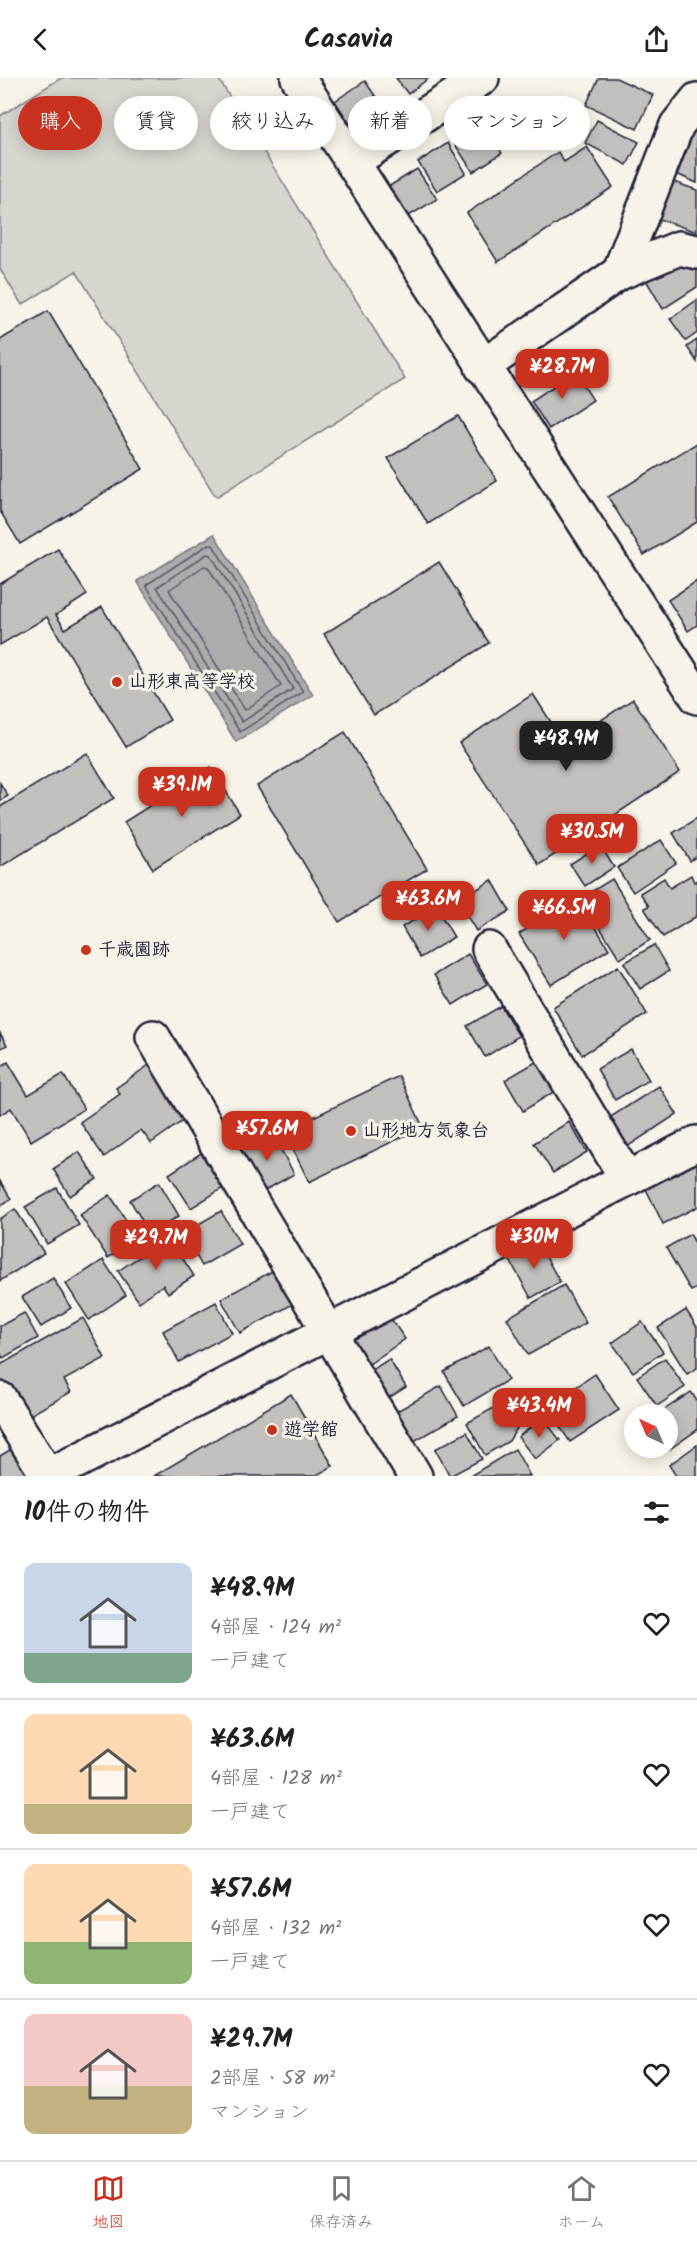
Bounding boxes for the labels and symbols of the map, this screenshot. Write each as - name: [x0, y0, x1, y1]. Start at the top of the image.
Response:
- pin: ¥28.7M: [513, 349, 611, 400]
- place label: 山形東高等学校: [129, 668, 255, 697]
- marker: 山形東高等学校: [110, 675, 124, 689]
- pin: ¥48.9M: [517, 721, 615, 772]
- pin: ¥39.1M: [133, 767, 231, 818]
- pin: ¥30.5M: [543, 814, 641, 865]
- pin: ¥63.6M: [379, 881, 477, 932]
- pin: ¥66.5M: [515, 890, 613, 941]
- place label: 千歳園跡: [98, 936, 170, 965]
- marker: 千歳園跡: [79, 943, 93, 957]
- pin: ¥57.6M: [218, 1111, 316, 1162]
- place label: 山形地方気象台: [363, 1117, 489, 1146]
- marker: 山形地方気象台: [344, 1124, 358, 1138]
- pin: ¥30M: [498, 1219, 570, 1270]
- pin: ¥29.7M: [107, 1220, 205, 1271]
- pin: ¥43.4M: [490, 1388, 588, 1439]
- north arrow: [624, 1404, 678, 1458]
- place label: 遊学館: [284, 1416, 338, 1445]
- marker: 遊学館: [265, 1423, 279, 1437]

